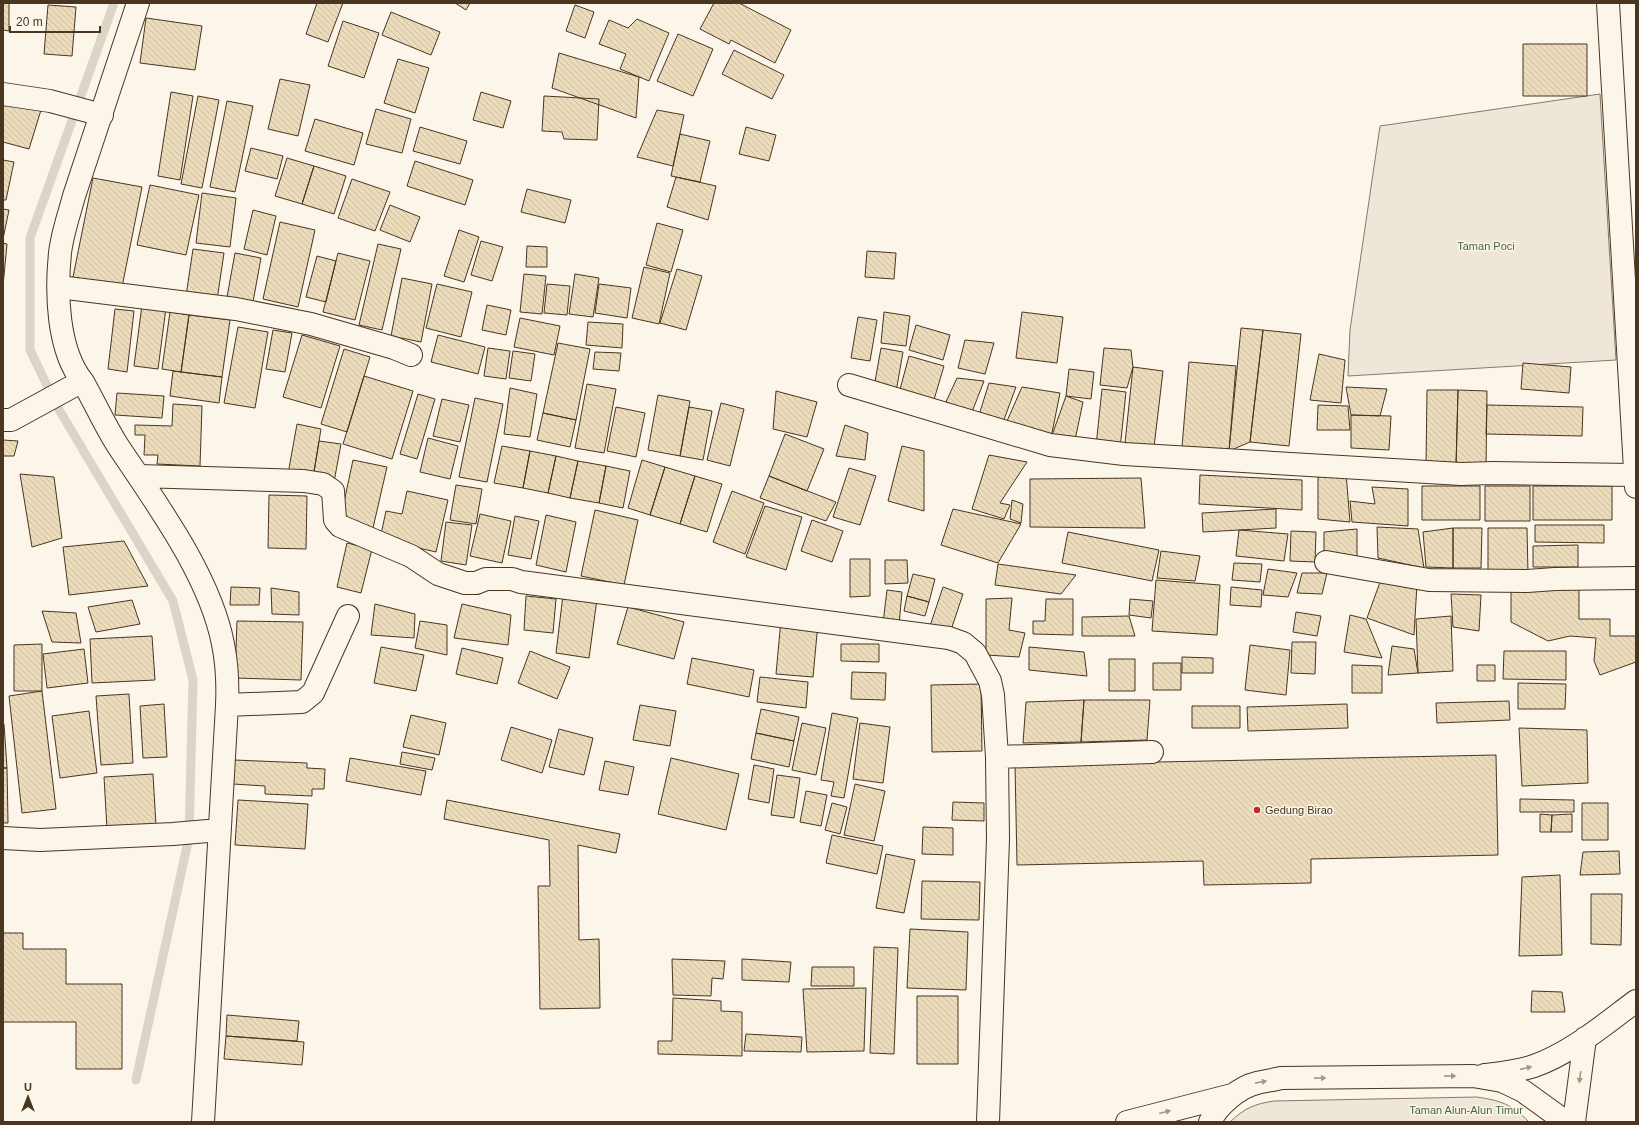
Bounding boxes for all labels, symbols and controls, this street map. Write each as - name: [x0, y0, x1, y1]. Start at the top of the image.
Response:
- scale bar: [10, 8, 100, 34]
- text: 20 m: [16, 15, 43, 29]
- park label: Taman Poci: [1457, 240, 1515, 252]
- place label: Gedung Birao: [1265, 804, 1333, 816]
- marker: Gedung Birao: [1252, 805, 1262, 815]
- one-way arrow: [1520, 1064, 1532, 1070]
- one-way arrow: [1577, 1071, 1583, 1083]
- one-way arrow: [1444, 1073, 1457, 1079]
- one-way arrow: [1314, 1075, 1327, 1081]
- north arrow: [8, 1077, 48, 1117]
- one-way arrow: [1255, 1079, 1267, 1085]
- text: U: [24, 1081, 32, 1093]
- park label: Taman Alun-Alun Timur: [1409, 1104, 1523, 1116]
- one-way arrow: [1159, 1109, 1171, 1115]

